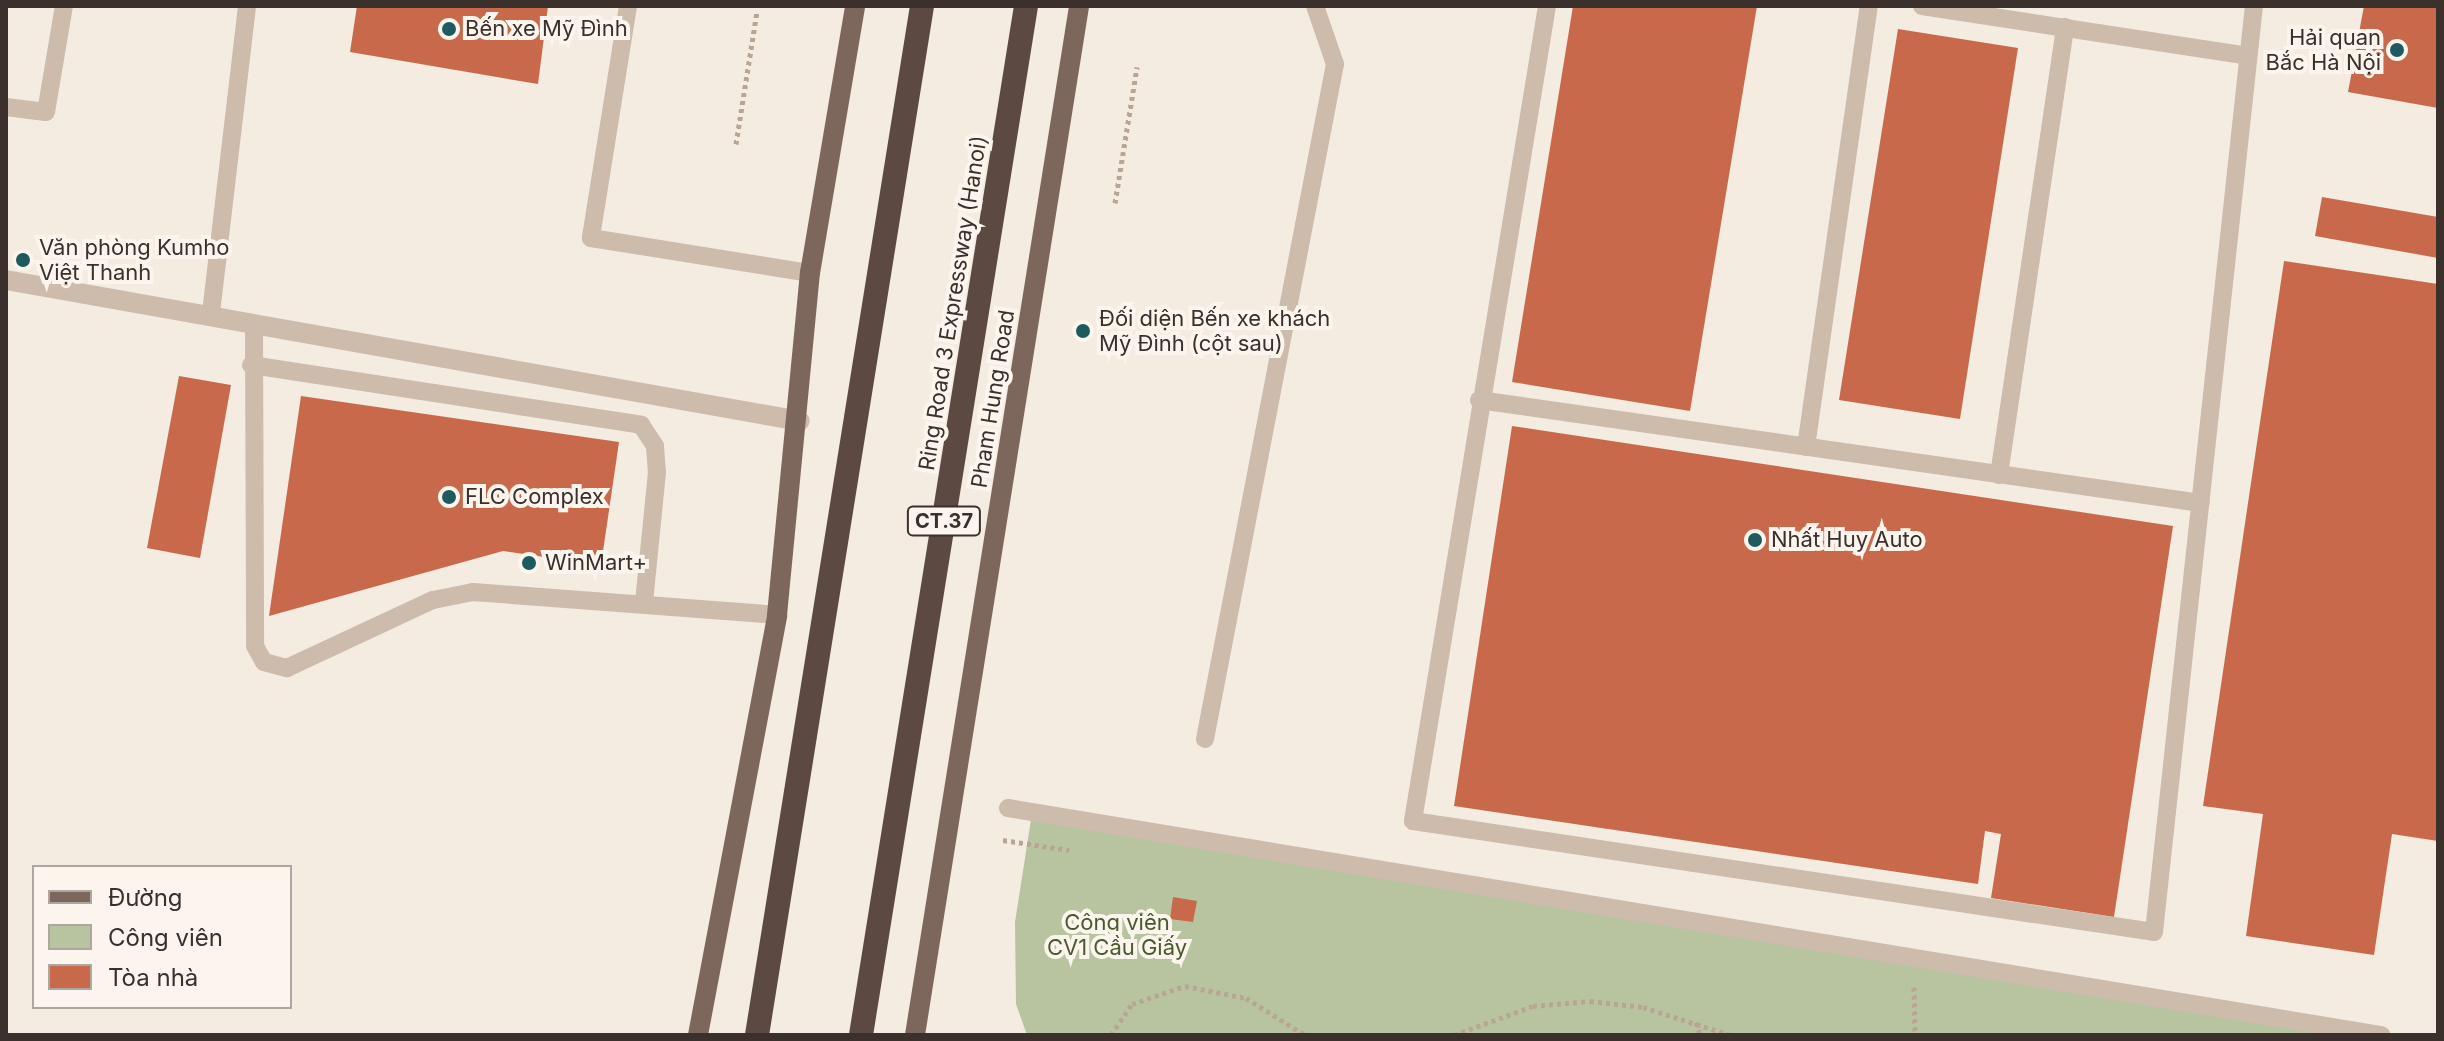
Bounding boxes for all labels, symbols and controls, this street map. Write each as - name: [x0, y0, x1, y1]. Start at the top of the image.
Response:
- place label: Bến xe Mỹ Đình: [465, 16, 628, 42]
- marker: Bến xe Mỹ Đình: [440, 20, 458, 38]
- place label: Hải quan Bắc Hà Nội: [2266, 24, 2381, 76]
- marker: Hải quan Bắc Hà Nội: [2388, 41, 2406, 59]
- street label: Ring Road 3 Expressway (Hanoi): [913, 134, 993, 472]
- place label: Văn phòng Kumho Việt Thanh: [39, 234, 229, 286]
- marker: Văn phòng Kumho Việt Thanh: [14, 251, 32, 269]
- place label: Đối diện Bến xe khách Mỹ Đình (cột sau): [1099, 305, 1330, 356]
- street label: Pham Hung Road: [966, 308, 1020, 490]
- marker: Đối diện Bến xe khách Mỹ Đình (cột sau): [1074, 322, 1092, 340]
- place label: FLC Complex: [465, 484, 604, 510]
- marker: FLC Complex: [440, 488, 458, 506]
- road number: CT.37: [906, 505, 982, 537]
- place label: Nhất Huy Auto: [1771, 527, 1923, 553]
- marker: Nhất Huy Auto: [1746, 531, 1764, 549]
- place label: WinMart+: [545, 550, 647, 576]
- marker: WinMart+: [520, 554, 538, 572]
- legend: [32, 865, 292, 1009]
- text: Đường: [108, 883, 183, 912]
- park label: Công viên CV1 Cầu Giấy: [1047, 909, 1187, 960]
- text: Công viên: [108, 923, 223, 952]
- text: Tòa nhà: [108, 963, 198, 992]

